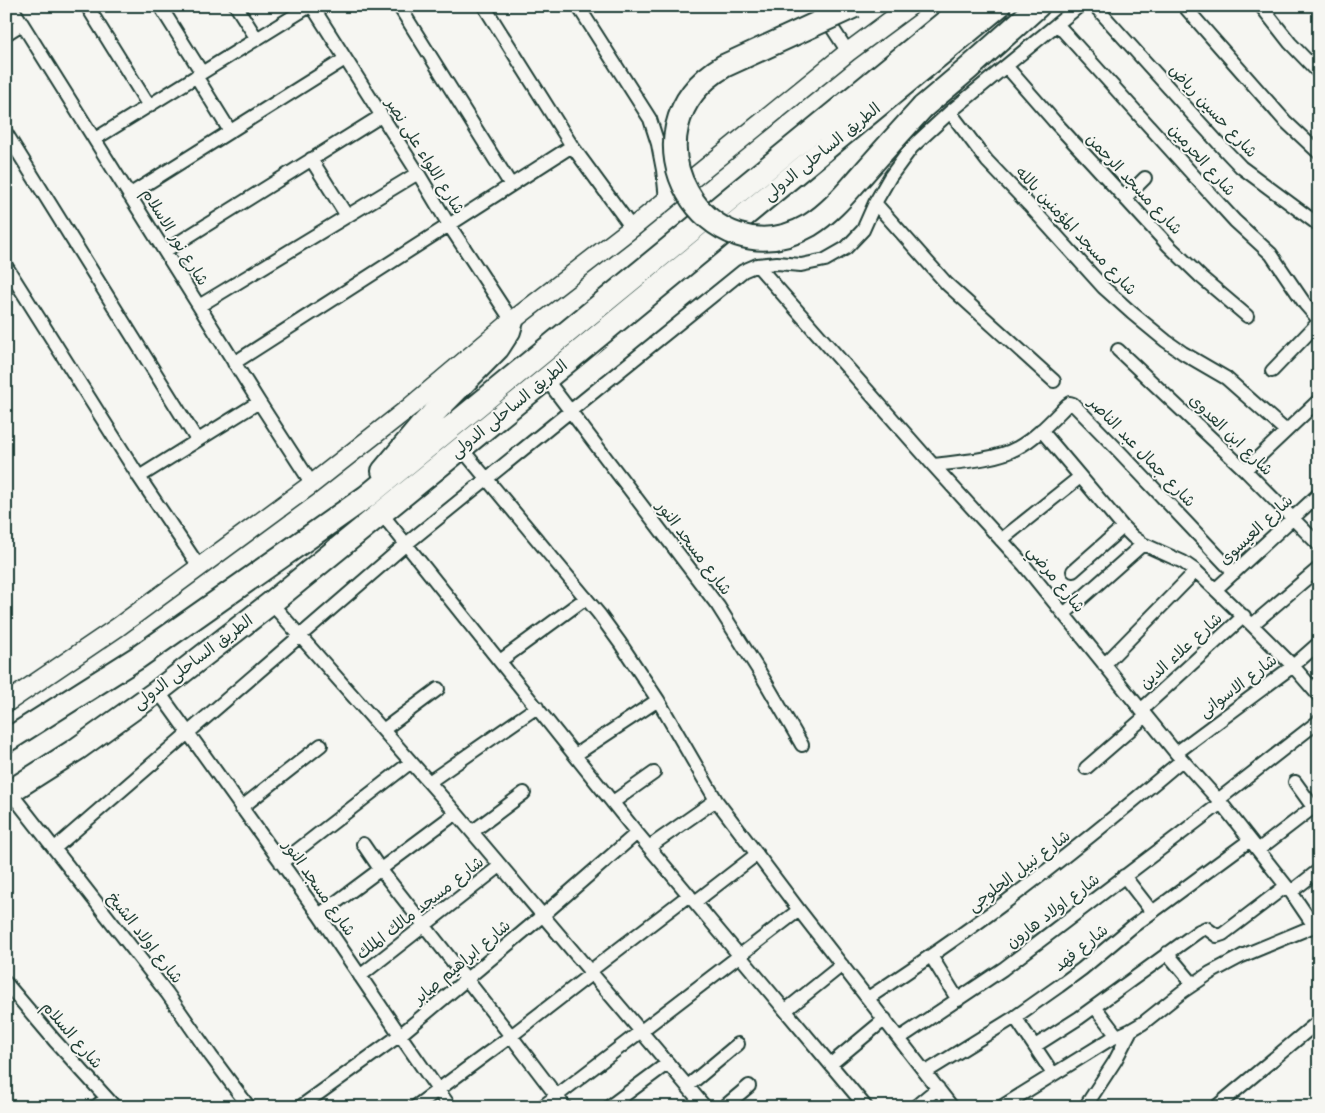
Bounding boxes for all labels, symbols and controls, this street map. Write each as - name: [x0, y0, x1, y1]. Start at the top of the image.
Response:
- street label: شارع حسين رياض: [1164, 61, 1261, 163]
- street label: شارع اللواء على نصر: [379, 93, 468, 219]
- street label: الطريق الساحلى الدولى: [760, 99, 885, 205]
- street label: شارع الحرمين: [1164, 120, 1239, 201]
- street label: شارع مسجد الرحمن: [1081, 130, 1186, 240]
- street label: شارع مسجد المؤمنين بالله: [1010, 163, 1140, 300]
- street label: شارع نور الاسلام: [135, 185, 212, 290]
- street label: الطريق الساحلى الدولى: [447, 356, 572, 462]
- street label: شارع ابن العدوى: [1184, 391, 1276, 481]
- street label: شارع جمال عبد الناصر: [1082, 392, 1199, 512]
- street label: شارع العيسوى: [1215, 491, 1298, 570]
- street label: شارع مسجد النور: [650, 496, 735, 600]
- street label: شارع مرضي: [1020, 542, 1088, 619]
- street label: شارع علاء الدين: [1136, 609, 1227, 694]
- street label: الطريق الساحلى الدولى: [130, 611, 257, 714]
- street label: شارع الاسوانى: [1195, 651, 1282, 723]
- street label: شارع نبيل الحلوجى: [964, 827, 1075, 917]
- street label: شارع مسجد النور: [277, 835, 359, 940]
- street label: شارع مسجد مالك الملك: [353, 853, 488, 965]
- street label: شارع اولاد هارون: [1003, 870, 1104, 953]
- street label: شارع اولاد الشيخ: [102, 889, 186, 988]
- street label: شارع ابراهيم صابر: [408, 916, 516, 1011]
- street label: شارع فهد: [1050, 921, 1113, 977]
- street label: شارع السلام: [36, 998, 106, 1074]

